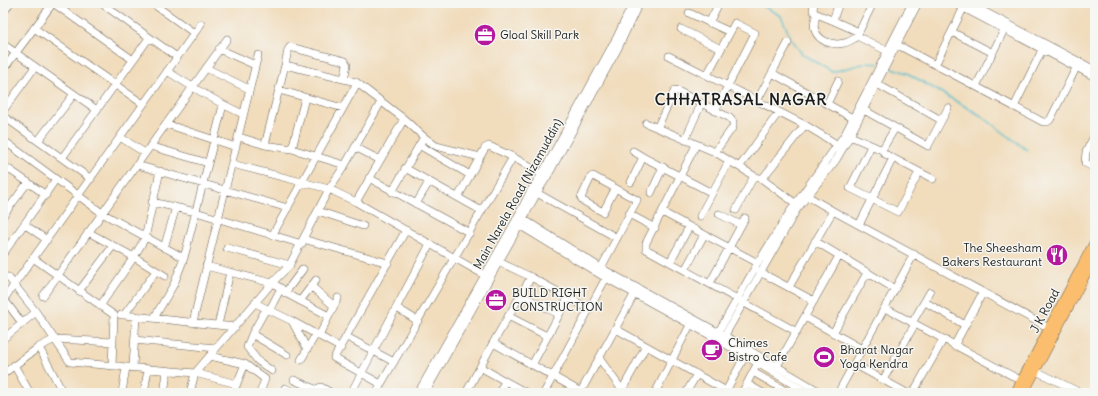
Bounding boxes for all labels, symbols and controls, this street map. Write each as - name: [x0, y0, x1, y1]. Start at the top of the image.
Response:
- office icon: Gloal Skill Park: [472, 22, 498, 48]
- place label: Gloal Skill Park: [500, 27, 579, 42]
- district label: CHHATRASAL NAGAR: [655, 89, 827, 109]
- street label: Main Narela Road (Nizamuddin): [470, 115, 565, 272]
- place label: The Sheesham Bakers Restaurant: [942, 240, 1042, 269]
- restaurant icon: The Sheesham Bakers Restaurant: [1044, 242, 1070, 268]
- place label: BUILD RIGHT CONSTRUCTION: [512, 285, 603, 314]
- street label: J K Road: [1027, 286, 1062, 335]
- office icon: BUILD RIGHT CONSTRUCTION: [483, 287, 509, 313]
- place label: Chimes Bistro Cafe: [728, 335, 787, 364]
- cafe icon: Chimes Bistro Cafe: [699, 337, 725, 363]
- place label: Bharat Nagar Yoga Kendra: [840, 342, 914, 371]
- sports icon: Bharat Nagar Yoga Kendra: [811, 344, 837, 370]

